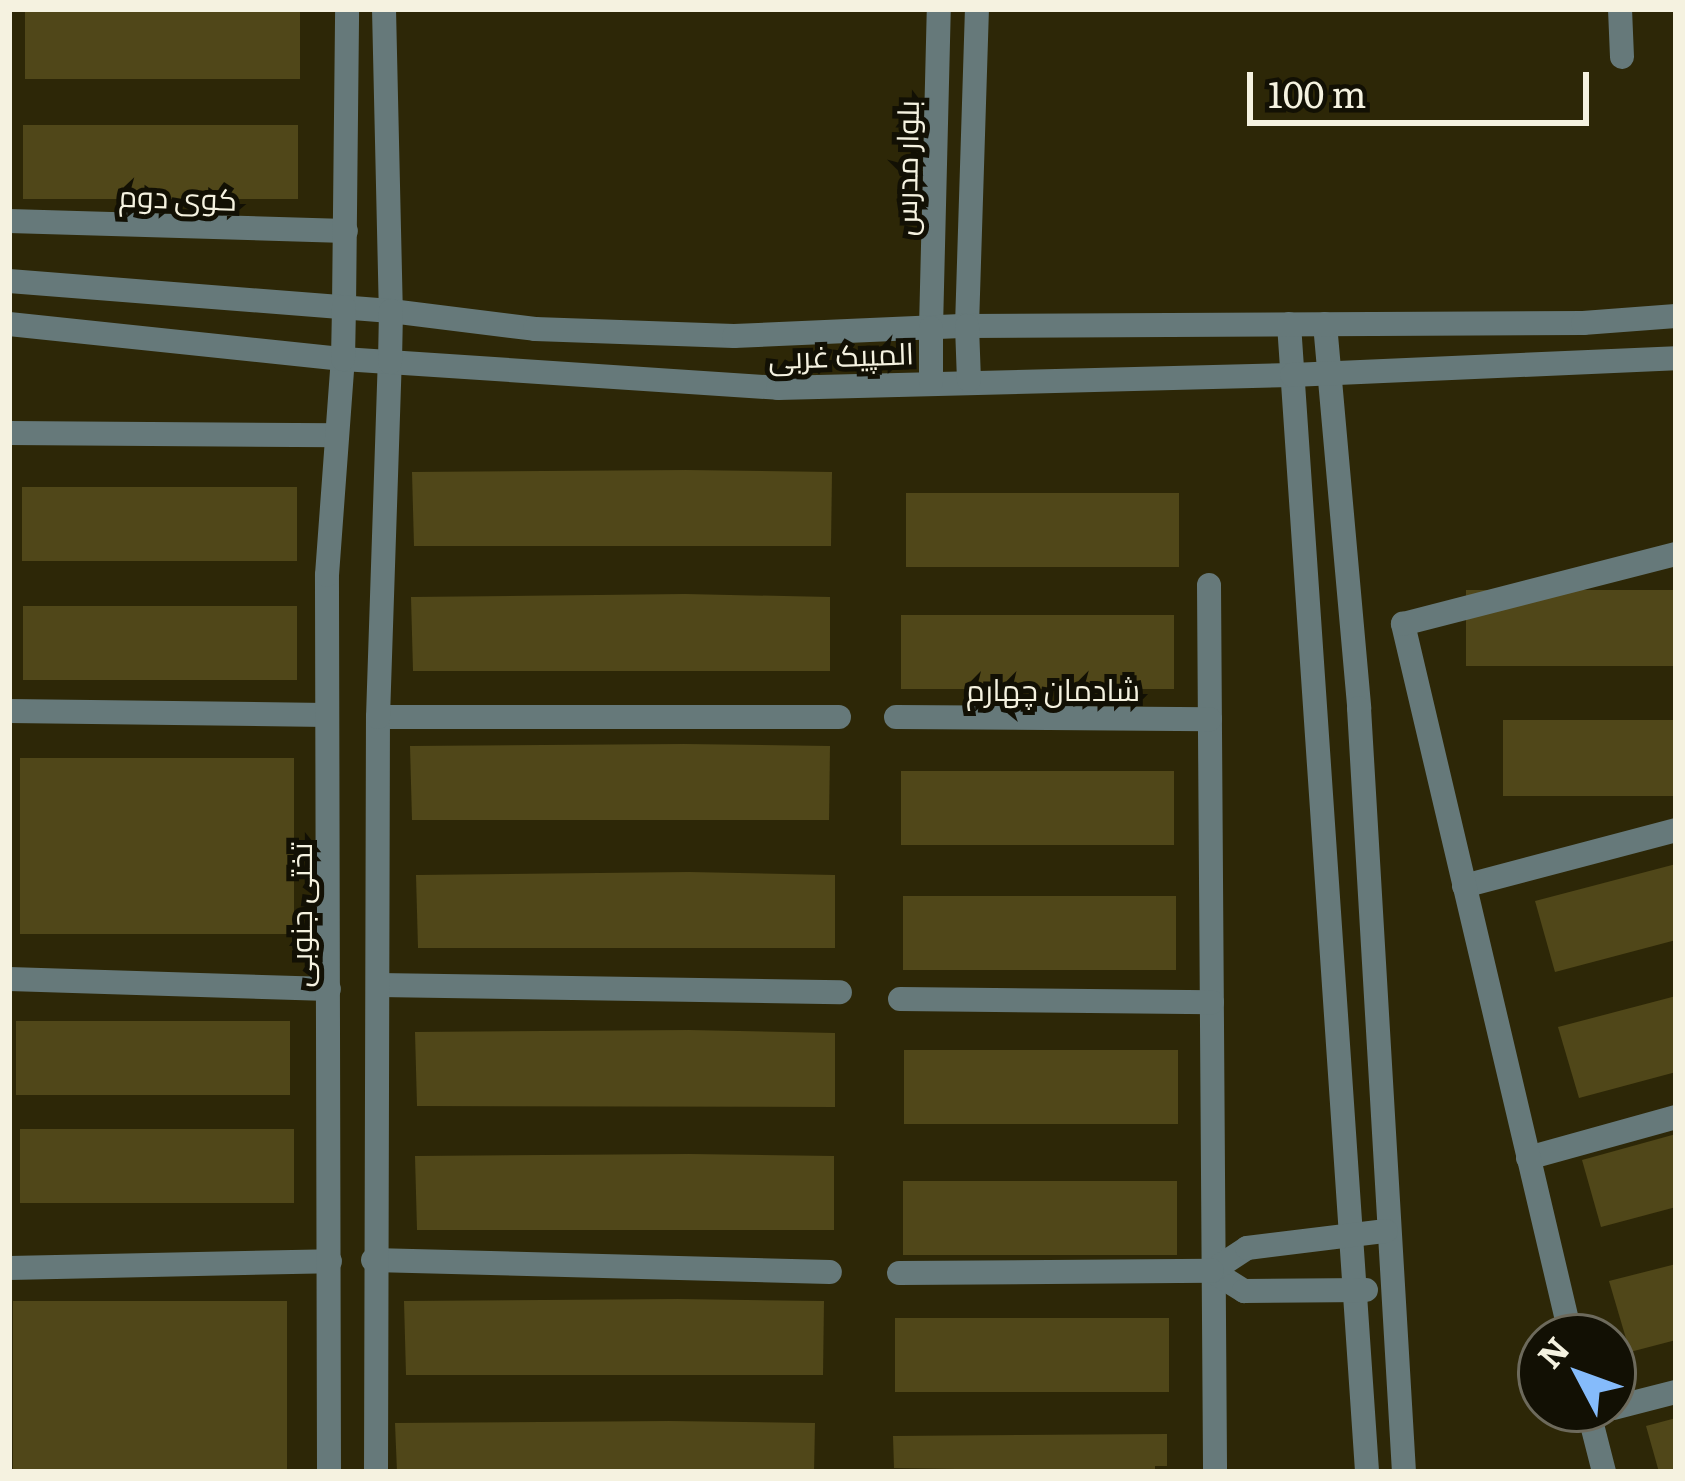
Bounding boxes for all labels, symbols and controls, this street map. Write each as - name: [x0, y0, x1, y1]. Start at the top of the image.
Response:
- scale bar: [1253, 48, 1595, 122]
- text: 100 m: [1268, 66, 1366, 119]
- street label: بلوار مدرس: [886, 100, 924, 236]
- street label: کوی دوم: [118, 176, 238, 216]
- street label: المپیک غربی: [767, 333, 915, 375]
- street label: شادمان چهارم: [966, 670, 1140, 706]
- street label: تختی جنوبی: [281, 843, 317, 987]
- north arrow: [1517, 1313, 1637, 1433]
- text: N: [1524, 1325, 1579, 1378]

